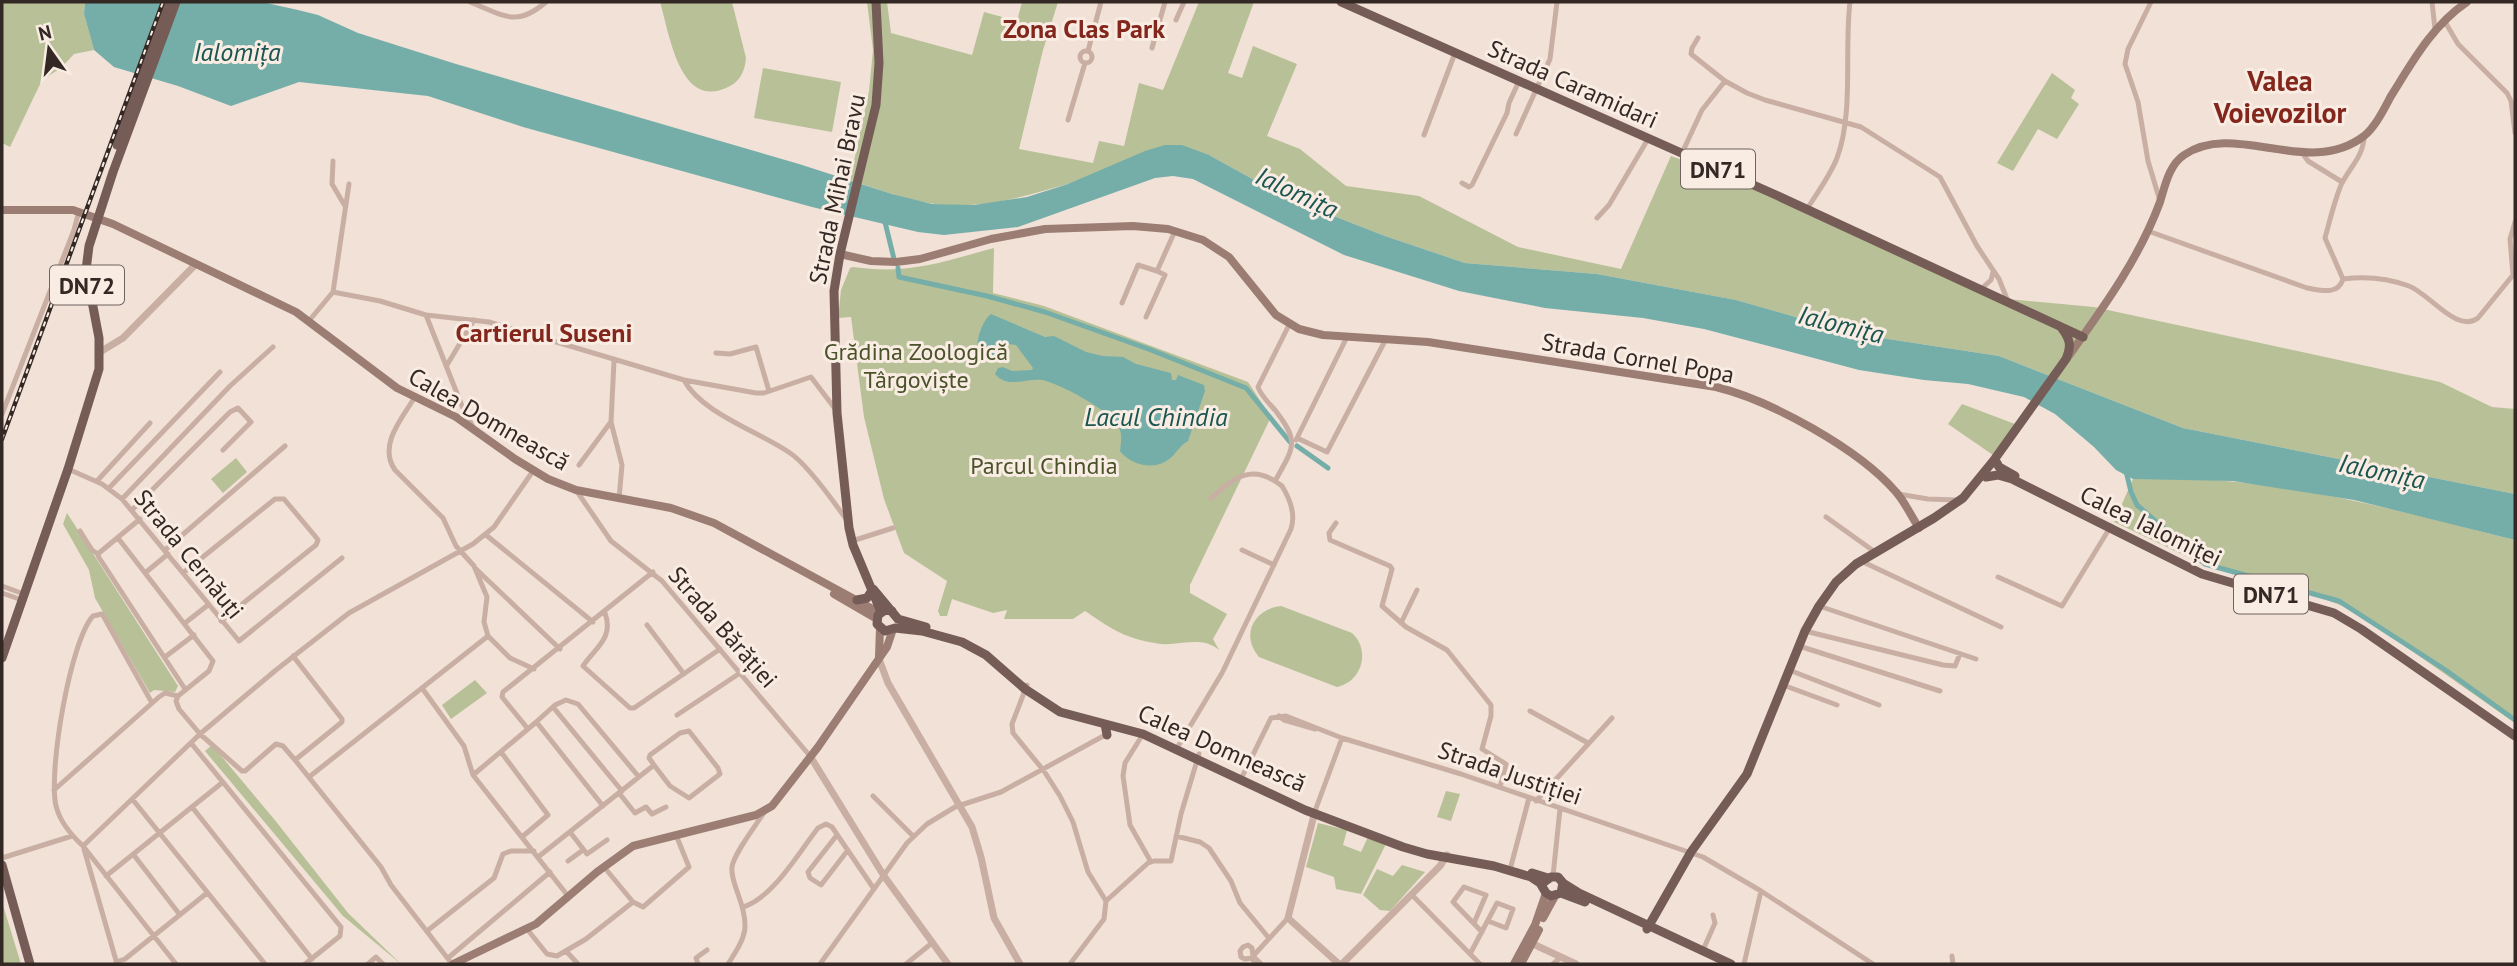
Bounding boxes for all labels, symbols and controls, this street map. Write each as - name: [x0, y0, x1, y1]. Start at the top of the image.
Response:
- district label: Zona Clas Park: [1003, 12, 1165, 45]
- north arrow: [14, 14, 84, 84]
- text: N: [36, 19, 54, 46]
- street label: Strada Caramidari: [1483, 33, 1663, 135]
- water label: Ialomița: [193, 35, 281, 68]
- district label: Valea Voievozilor: [2213, 62, 2346, 131]
- street label: Strada Mihai Bravu: [802, 91, 872, 287]
- road number: DN71: [1681, 150, 1755, 188]
- water label: Ialomița: [1251, 159, 1344, 226]
- road number: DN72: [50, 266, 124, 304]
- water label: Ialomița: [1795, 297, 1888, 351]
- district label: Cartierul Suseni: [456, 316, 632, 349]
- street label: Strada Cornel Popa: [1539, 326, 1737, 390]
- park label: Grădina Zoologică Târgoviște: [824, 336, 1008, 395]
- street label: Calea Domnească: [403, 360, 575, 478]
- water label: Lacul Chindia: [1084, 400, 1228, 433]
- water label: Ialomița: [2336, 446, 2428, 496]
- park label: Parcul Chindia: [970, 450, 1118, 481]
- street label: Calea Ialomiței: [2075, 478, 2227, 574]
- street label: Strada Cernăuți: [127, 483, 251, 625]
- street label: Strada Bărăției: [662, 560, 784, 694]
- road number: DN71: [2234, 574, 2308, 614]
- street label: Calea Domnească: [1133, 697, 1311, 799]
- street label: Strada Justiției: [1434, 734, 1586, 812]

